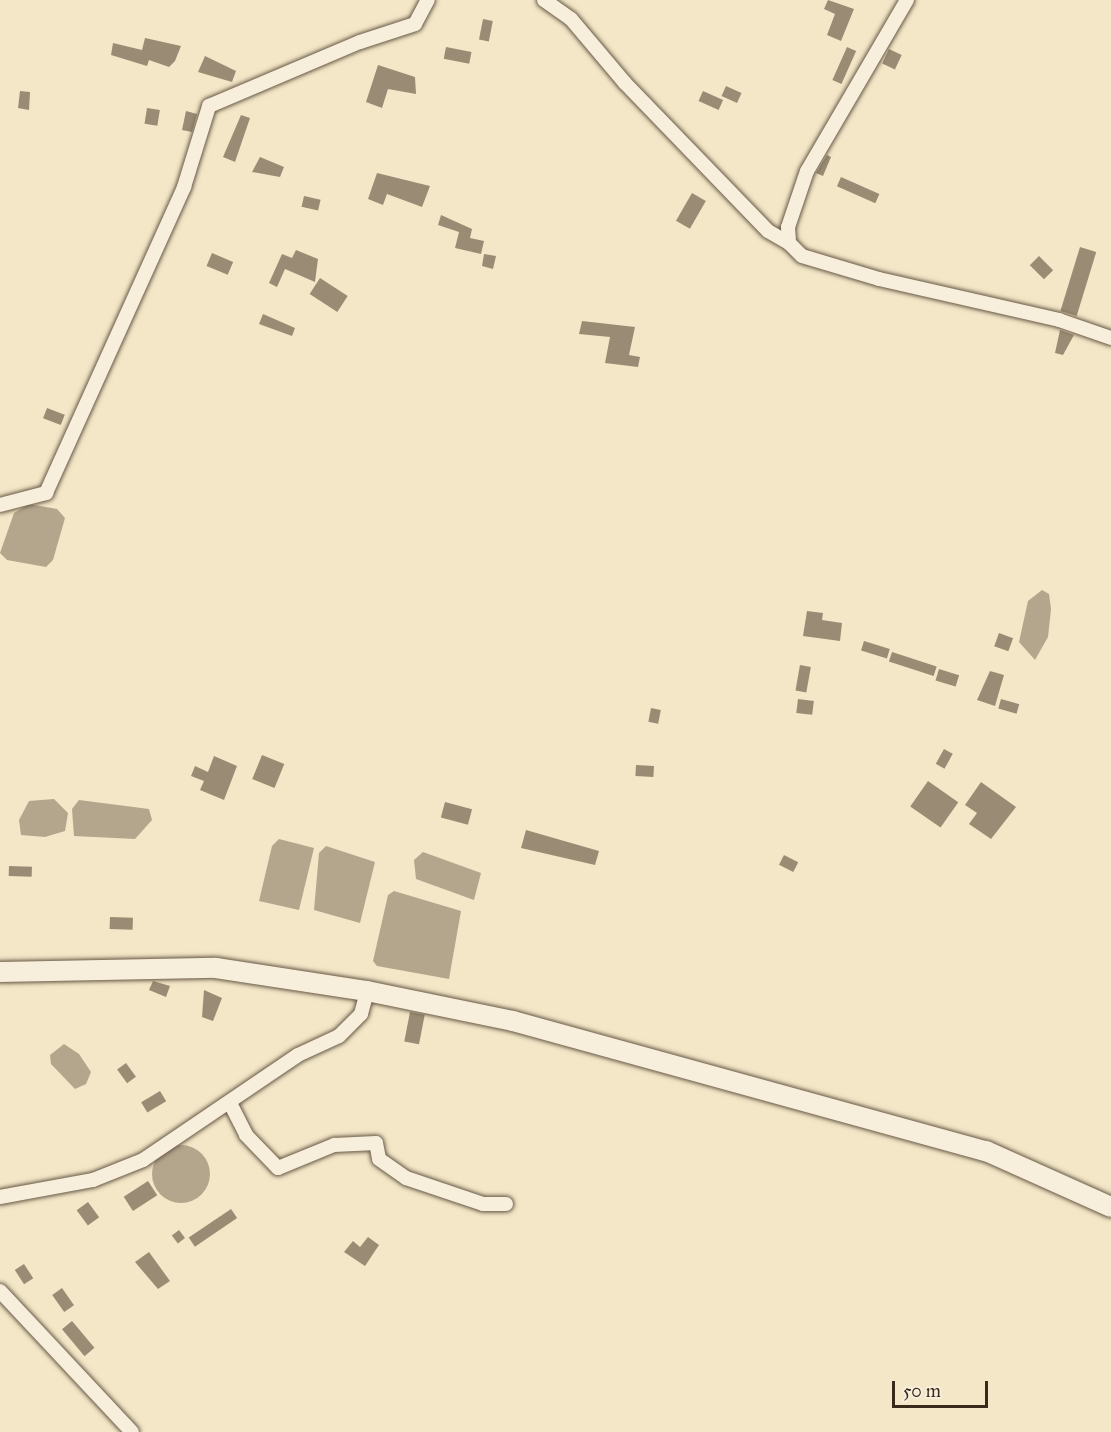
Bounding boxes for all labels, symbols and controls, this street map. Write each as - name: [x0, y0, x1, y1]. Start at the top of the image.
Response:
- scale bar: [895, 1369, 991, 1407]
- text: 50 m: [903, 1380, 941, 1402]

